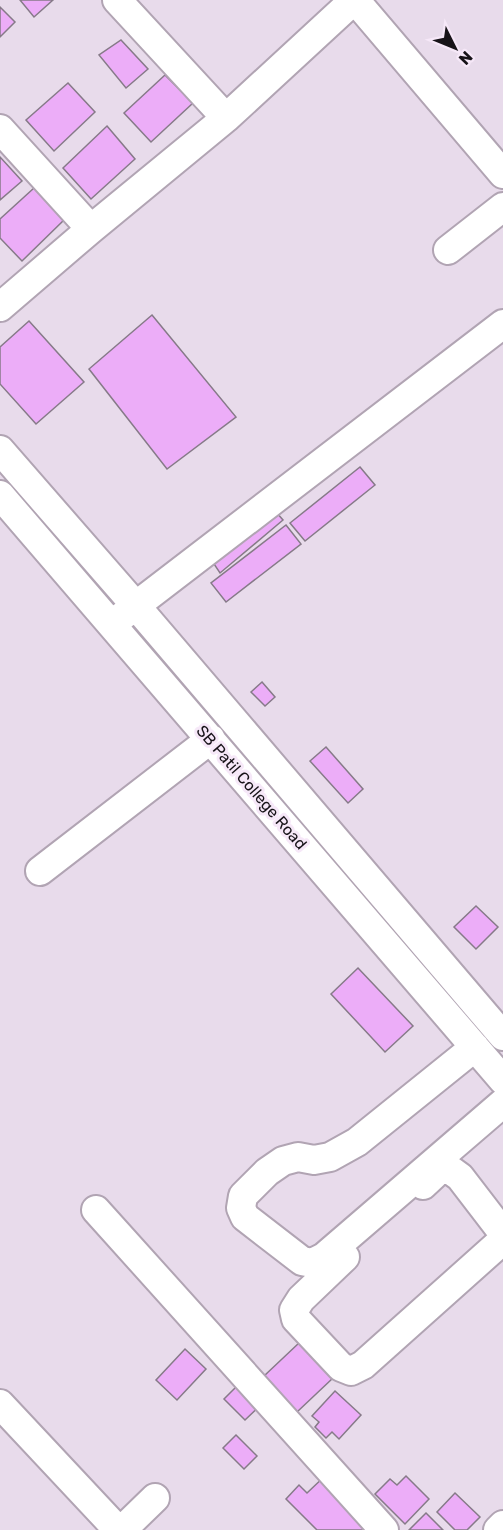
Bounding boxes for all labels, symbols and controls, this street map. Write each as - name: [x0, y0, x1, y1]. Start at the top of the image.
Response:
- north arrow: [425, 18, 485, 78]
- text: N: [455, 47, 476, 69]
- street label: SB Patil College Road: [193, 721, 311, 853]

